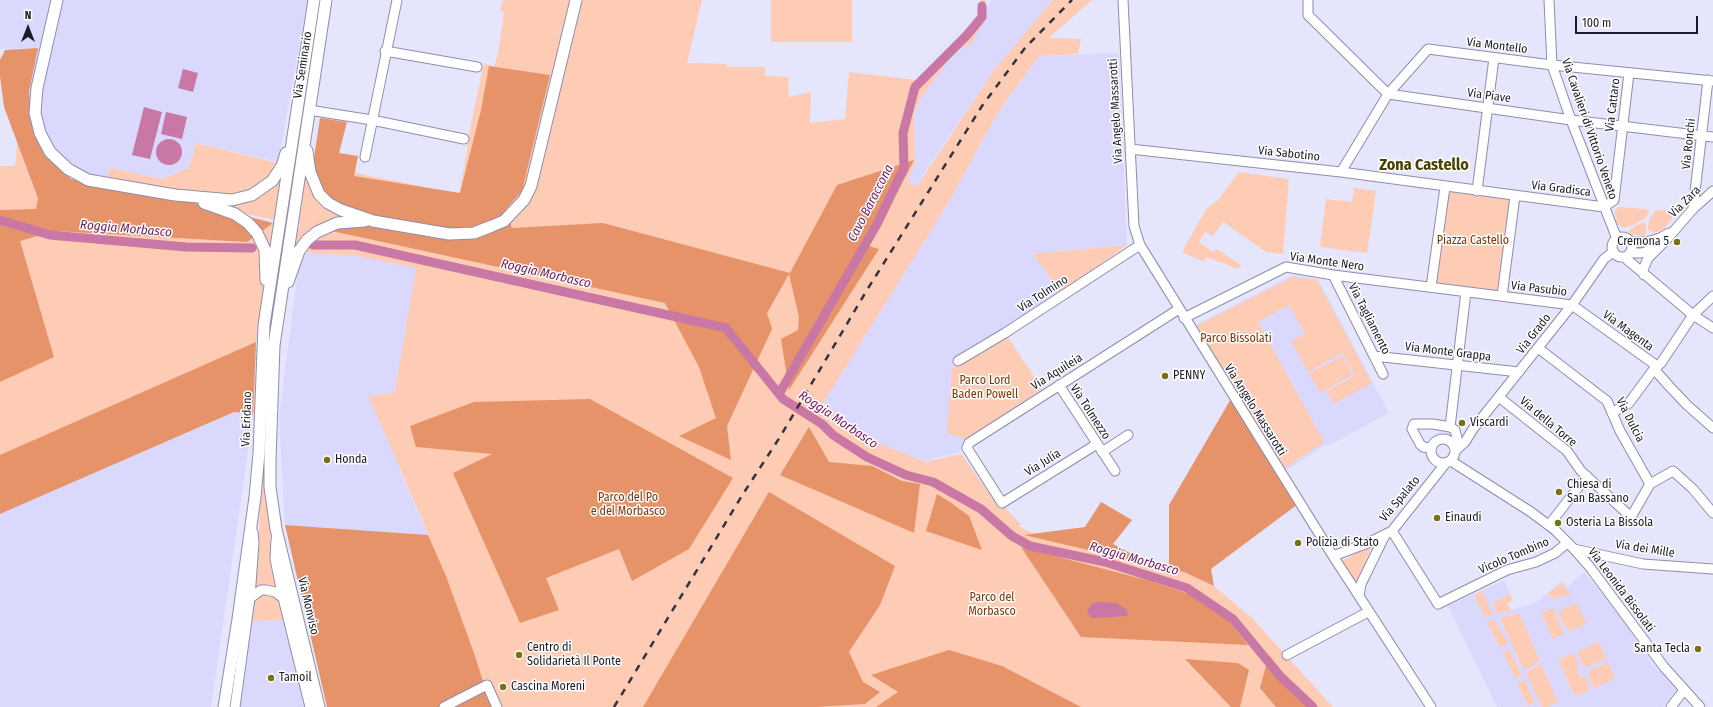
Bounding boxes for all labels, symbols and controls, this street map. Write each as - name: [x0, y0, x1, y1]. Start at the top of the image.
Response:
- north arrow: [8, 8, 48, 48]
- scale bar: [1577, 8, 1700, 34]
- text: N: [25, 9, 31, 22]
- text: 100 m: [1582, 16, 1611, 30]
- street label: Via Seminario: [291, 30, 315, 100]
- street label: Via Montello: [1466, 35, 1528, 57]
- street label: Via Cavalieri di Vittorio Veneto: [1558, 57, 1620, 201]
- street label: Via Angelo Massarotti: [1106, 58, 1126, 164]
- street label: Via Cattaro: [1603, 78, 1623, 132]
- street label: Via Piave: [1466, 86, 1512, 106]
- street label: Via Ronchi: [1679, 118, 1699, 170]
- street label: Via Sabotino: [1257, 144, 1321, 164]
- district label: Zona Castello: [1379, 156, 1469, 176]
- water label: Cavo Baraccona: [845, 162, 897, 244]
- street label: Via Gradisca: [1530, 178, 1592, 200]
- street label: Via Zara: [1666, 183, 1704, 221]
- water label: Roggia Morbasco: [80, 217, 172, 241]
- park label: Piazza Castello: [1437, 234, 1509, 248]
- place label: Cremona 5: [1617, 235, 1669, 249]
- marker: Cremona 5: [1672, 237, 1682, 247]
- street label: Via Monte Nero: [1289, 250, 1365, 274]
- water label: Roggia Morbasco: [499, 256, 593, 292]
- street label: Via Tolmino: [1015, 272, 1071, 316]
- street label: Via Pasubio: [1510, 278, 1568, 300]
- street label: Via Tagliamento: [1345, 281, 1393, 357]
- street label: Via Magenta: [1600, 308, 1656, 354]
- street label: Via Grado: [1514, 311, 1554, 357]
- park label: Parco Bissolati: [1200, 332, 1272, 346]
- street label: Via Monte Grappa: [1404, 340, 1492, 364]
- street label: Via Aquileia: [1029, 351, 1085, 393]
- street label: Via Angelo Massarotti: [1221, 362, 1289, 458]
- place label: PENNY: [1173, 369, 1205, 383]
- marker: PENNY: [1160, 371, 1170, 381]
- park label: Parco Lord Baden Powell: [952, 374, 1018, 402]
- street label: Via Tolmezzo: [1067, 382, 1113, 442]
- water label: Roggia Morbasco: [796, 388, 880, 452]
- street label: Via Eridano: [239, 391, 255, 447]
- street label: Via della Torre: [1516, 394, 1580, 450]
- street label: Via Dulcia: [1613, 395, 1647, 445]
- place label: Viscardi: [1470, 416, 1508, 430]
- marker: Viscardi: [1457, 418, 1467, 428]
- street label: Via Julia: [1022, 446, 1064, 480]
- place label: Honda: [335, 453, 367, 467]
- marker: Honda: [322, 455, 332, 465]
- street label: Via Spalato: [1377, 473, 1423, 525]
- place label: Chiesa di San Bassano: [1567, 478, 1629, 506]
- marker: Chiesa di San Bassano: [1554, 487, 1564, 497]
- park label: Parco del Po e del Morbasco: [591, 491, 665, 519]
- place label: Einaudi: [1445, 511, 1482, 525]
- marker: Einaudi: [1432, 513, 1442, 523]
- place label: Osteria La Bissola: [1566, 516, 1653, 530]
- marker: Osteria La Bissola: [1553, 518, 1563, 528]
- street label: Vicolo Tombino: [1477, 535, 1551, 577]
- place label: Polizia di Stato: [1306, 536, 1379, 550]
- street label: Via dei Mille: [1614, 537, 1676, 561]
- marker: Polizia di Stato: [1293, 538, 1303, 548]
- water label: Roggia Morbasco: [1088, 539, 1180, 579]
- street label: Via Leonida Bissolati: [1585, 545, 1657, 635]
- street label: Via Monviso: [294, 576, 322, 636]
- park label: Parco del Morbasco: [968, 591, 1016, 619]
- place label: Centro di Solidarietà Il Ponte: [527, 641, 621, 669]
- place label: Santa Tecla: [1634, 642, 1690, 656]
- marker: Santa Tecla: [1693, 644, 1703, 654]
- marker: Centro di Solidarietà Il Ponte: [514, 650, 524, 660]
- place label: Tamoil: [279, 671, 312, 685]
- marker: Tamoil: [266, 673, 276, 683]
- place label: Cascina Moreni: [511, 680, 585, 694]
- marker: Cascina Moreni: [498, 682, 508, 692]

